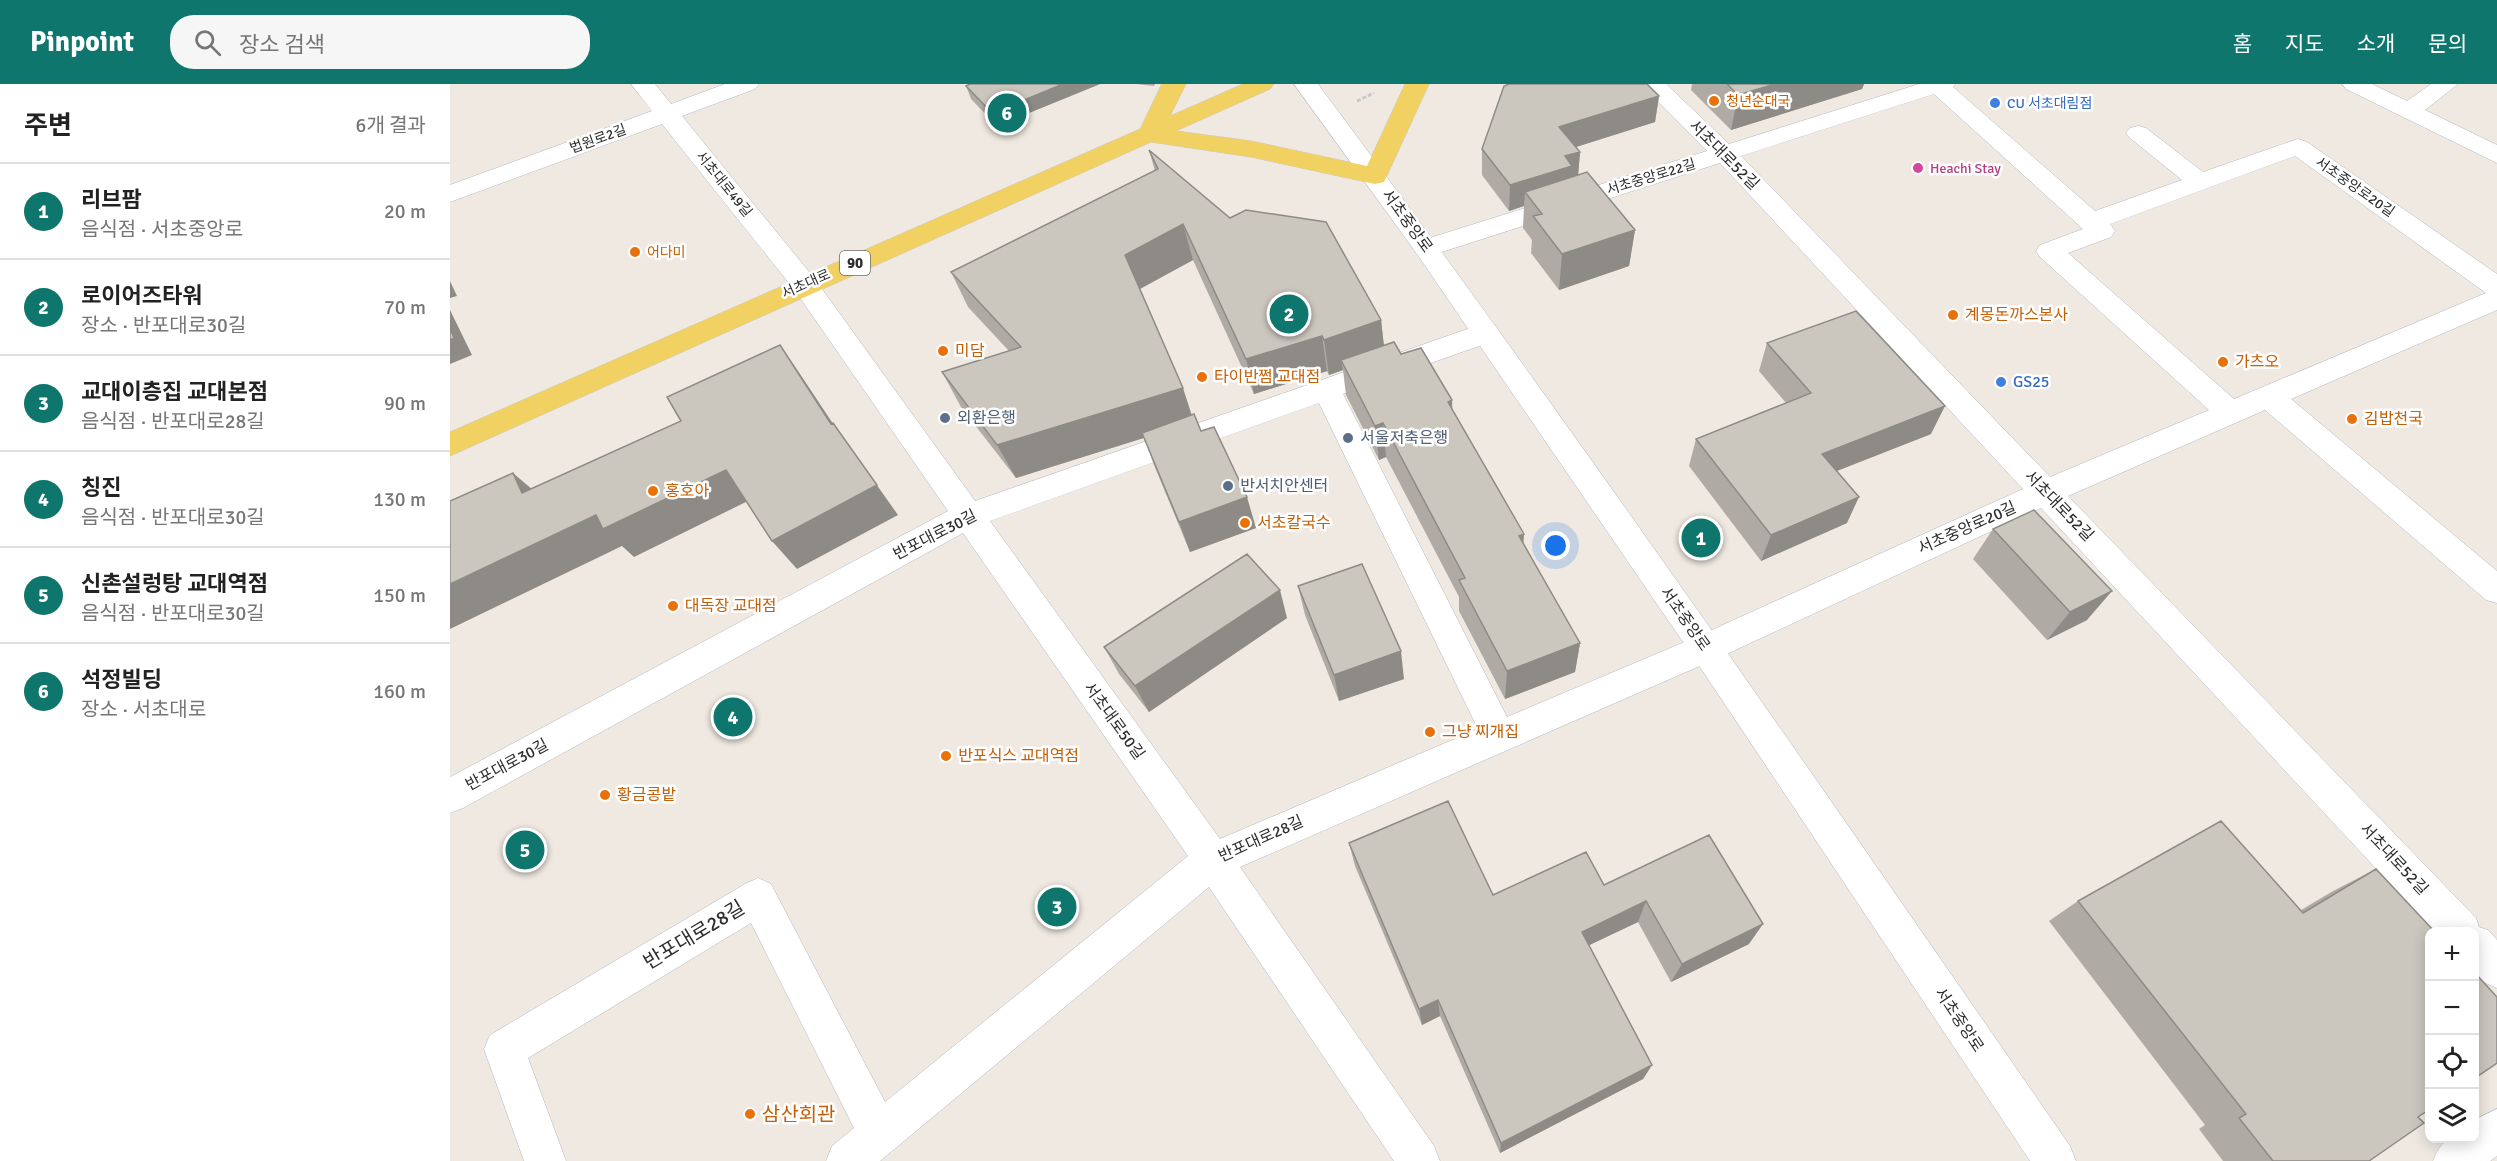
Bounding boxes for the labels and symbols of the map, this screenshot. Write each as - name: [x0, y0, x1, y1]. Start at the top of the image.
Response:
- pin: 6: [988, 90, 1026, 135]
- place label: 청년순대국: [1726, 93, 1791, 110]
- marker: 청년순대국: [1707, 94, 1721, 108]
- place label: CU 서초대림점: [2007, 95, 2092, 112]
- marker: CU 서초대림점: [1988, 96, 2002, 110]
- street label: 서초대로52길: [1685, 116, 1763, 194]
- street label: 법원로2길: [567, 121, 629, 157]
- street label: 서초대로49길: [692, 148, 756, 220]
- street label: 서초중앙로20길: [2312, 154, 2398, 220]
- street label: 서초중앙로22길: [1604, 155, 1698, 199]
- place label: Heachi Stay: [1930, 160, 2001, 177]
- marker: Heachi Stay: [1911, 161, 1925, 175]
- street label: 서초중앙로: [1377, 185, 1437, 257]
- place label: 어다미: [647, 244, 686, 261]
- marker: 어다미: [628, 245, 642, 259]
- road number: 90: [840, 251, 870, 275]
- street label: 서초대로: [779, 266, 833, 302]
- pin: 2: [1270, 292, 1308, 336]
- place label: 계몽돈까스본사: [1965, 305, 2068, 325]
- marker: 계몽돈까스본사: [1946, 308, 1960, 322]
- place label: 미담: [955, 341, 985, 361]
- marker: 미담: [936, 344, 950, 358]
- place label: 가츠오: [2235, 352, 2279, 372]
- marker: 가츠오: [2216, 355, 2230, 369]
- place label: 타이반쩜 교대점: [1214, 367, 1321, 387]
- marker: 타이반쩜 교대점: [1195, 370, 1209, 384]
- place label: GS25: [2013, 372, 2049, 392]
- marker: GS25: [1994, 375, 2008, 389]
- place label: 외환은행: [957, 408, 1016, 428]
- place label: 김밥천국: [2364, 409, 2423, 429]
- marker: 외환은행: [938, 411, 952, 425]
- marker: 김밥천국: [2345, 412, 2359, 426]
- place label: 서울저축은행: [1360, 428, 1448, 448]
- marker: 서울저축은행: [1341, 431, 1355, 445]
- street label: 서초대로52길: [2020, 466, 2098, 546]
- place label: 반서치안센터: [1240, 476, 1328, 496]
- marker: 반서치안센터: [1221, 479, 1235, 493]
- place label: 홍호아: [665, 481, 709, 501]
- marker: 홍호아: [646, 484, 660, 498]
- street label: 서초중앙로20길: [1915, 497, 2019, 559]
- street label: 반포대로30길: [890, 505, 980, 565]
- place label: 서초칼국수: [1257, 513, 1331, 533]
- marker: 서초칼국수: [1238, 516, 1252, 530]
- pin: 1: [1682, 516, 1720, 560]
- your location: [1541, 531, 1570, 560]
- street label: 서초중앙로: [1656, 583, 1714, 655]
- place label: 대독장 교대점: [685, 596, 777, 616]
- marker: 대독장 교대점: [666, 599, 680, 613]
- street label: 서초대로50길: [1079, 678, 1149, 764]
- pin: 4: [714, 694, 752, 740]
- place label: 그냥 찌개집: [1442, 722, 1519, 742]
- marker: 그냥 찌개집: [1423, 725, 1437, 739]
- street label: 반포대로30길: [462, 735, 552, 795]
- place label: 반포식스 교대역점: [958, 746, 1079, 766]
- marker: 반포식스 교대역점: [939, 749, 953, 763]
- place label: 황금콩밭: [617, 785, 676, 805]
- marker: 황금콩밭: [598, 788, 612, 802]
- street label: 반포대로28길: [1215, 811, 1307, 867]
- street label: 서초대로52길: [2356, 819, 2432, 899]
- pin: 5: [506, 828, 544, 873]
- pin: 3: [1038, 884, 1076, 930]
- street label: 반포대로28길: [639, 895, 749, 975]
- street label: 서초중앙로: [1930, 984, 1988, 1056]
- place label: 삼산회관: [762, 1102, 836, 1127]
- marker: 삼산회관: [743, 1107, 757, 1121]

